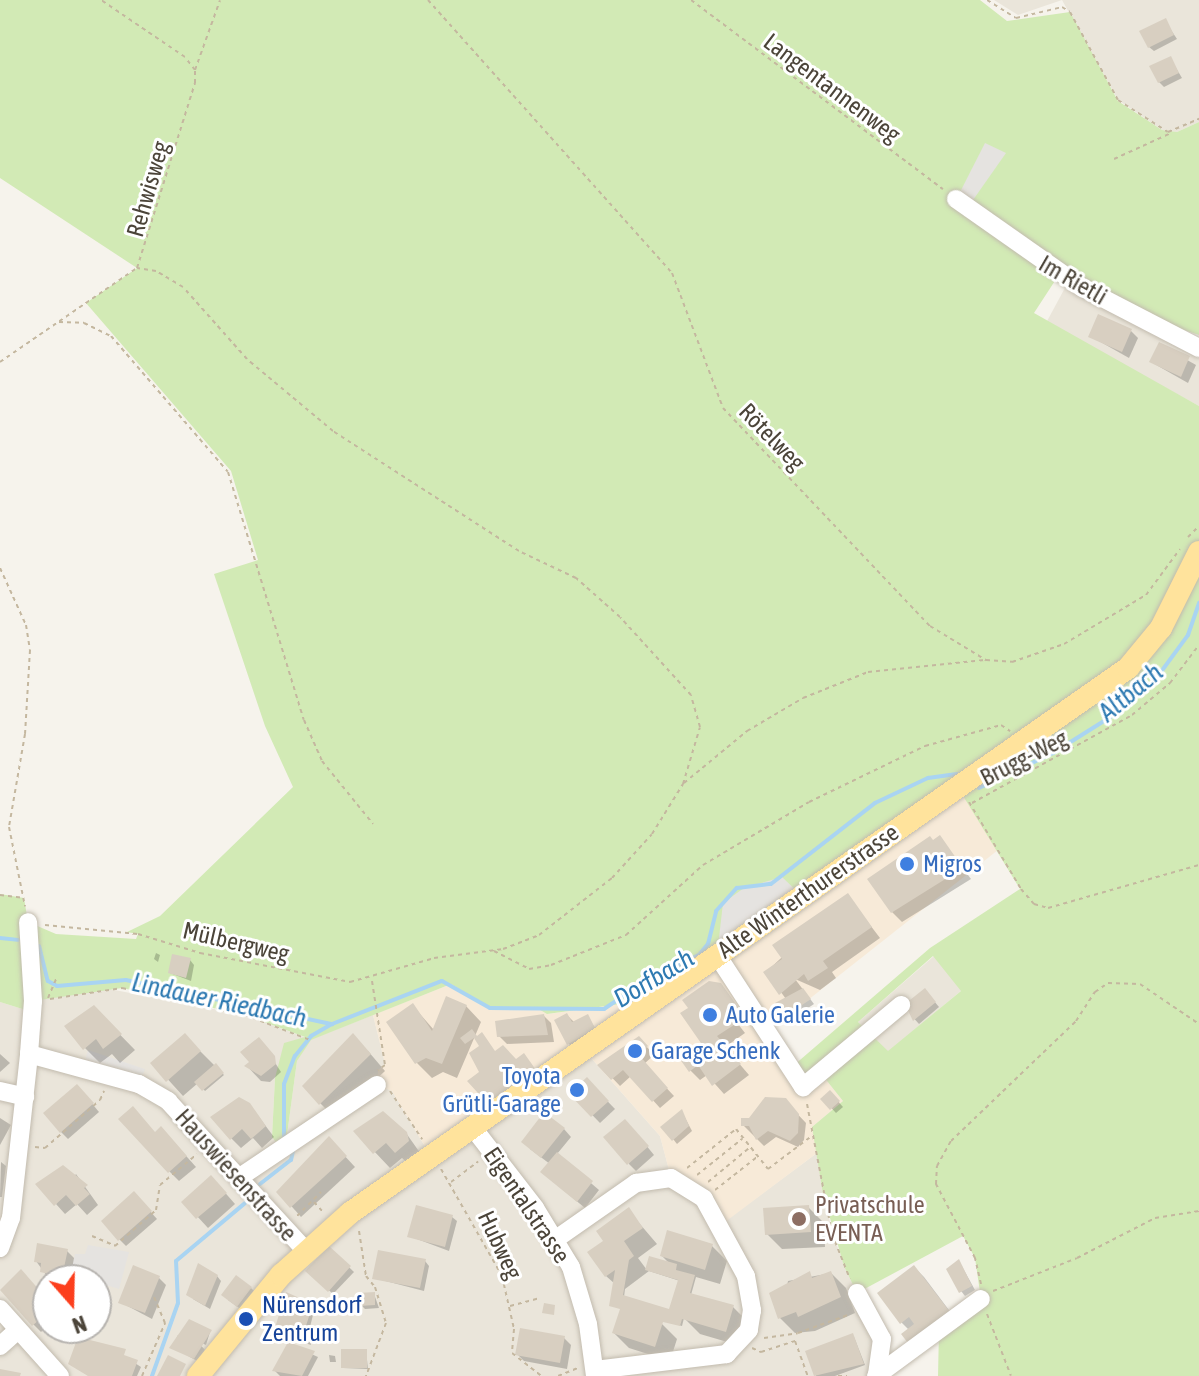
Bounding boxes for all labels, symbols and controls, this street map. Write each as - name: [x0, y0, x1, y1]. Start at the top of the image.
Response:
- street label: Langentannenweg: [758, 27, 906, 149]
- street label: Rehwisweg: [121, 138, 175, 240]
- street label: Im Rietli: [1034, 249, 1112, 311]
- street label: Rötelweg: [733, 397, 811, 477]
- water label: Altbach: [1093, 657, 1169, 729]
- street label: Brugg-Weg: [976, 724, 1072, 792]
- street label: Alte Winterthurerstrasse: [712, 818, 904, 964]
- place label: Migros: [923, 850, 982, 878]
- marker: Migros: [898, 855, 916, 873]
- street label: Mülbergweg: [180, 916, 292, 968]
- water label: Dorfbach: [608, 943, 700, 1015]
- water label: Lindauer Riedbach: [129, 967, 309, 1035]
- place label: Auto Galerie: [726, 1001, 835, 1029]
- marker: Auto Galerie: [701, 1006, 719, 1024]
- place label: Garage Schenk: [651, 1037, 780, 1065]
- marker: Garage Schenk: [626, 1042, 644, 1060]
- place label: Toyota Grütli-Garage: [442, 1062, 561, 1118]
- marker: Toyota Grütli-Garage: [568, 1081, 586, 1099]
- street label: Hauswiesenstrasse: [169, 1103, 303, 1247]
- street label: Eigentalstrasse: [478, 1142, 576, 1268]
- place label: Privatschule EVENTA: [815, 1191, 925, 1247]
- street label: Hubweg: [472, 1206, 528, 1284]
- marker: Privatschule EVENTA: [790, 1210, 808, 1228]
- north arrow: [32, 1264, 112, 1344]
- place label: Nürensdorf Zentrum: [262, 1291, 362, 1347]
- text: N: [69, 1310, 90, 1339]
- marker: Nürensdorf Zentrum: [237, 1310, 255, 1328]

